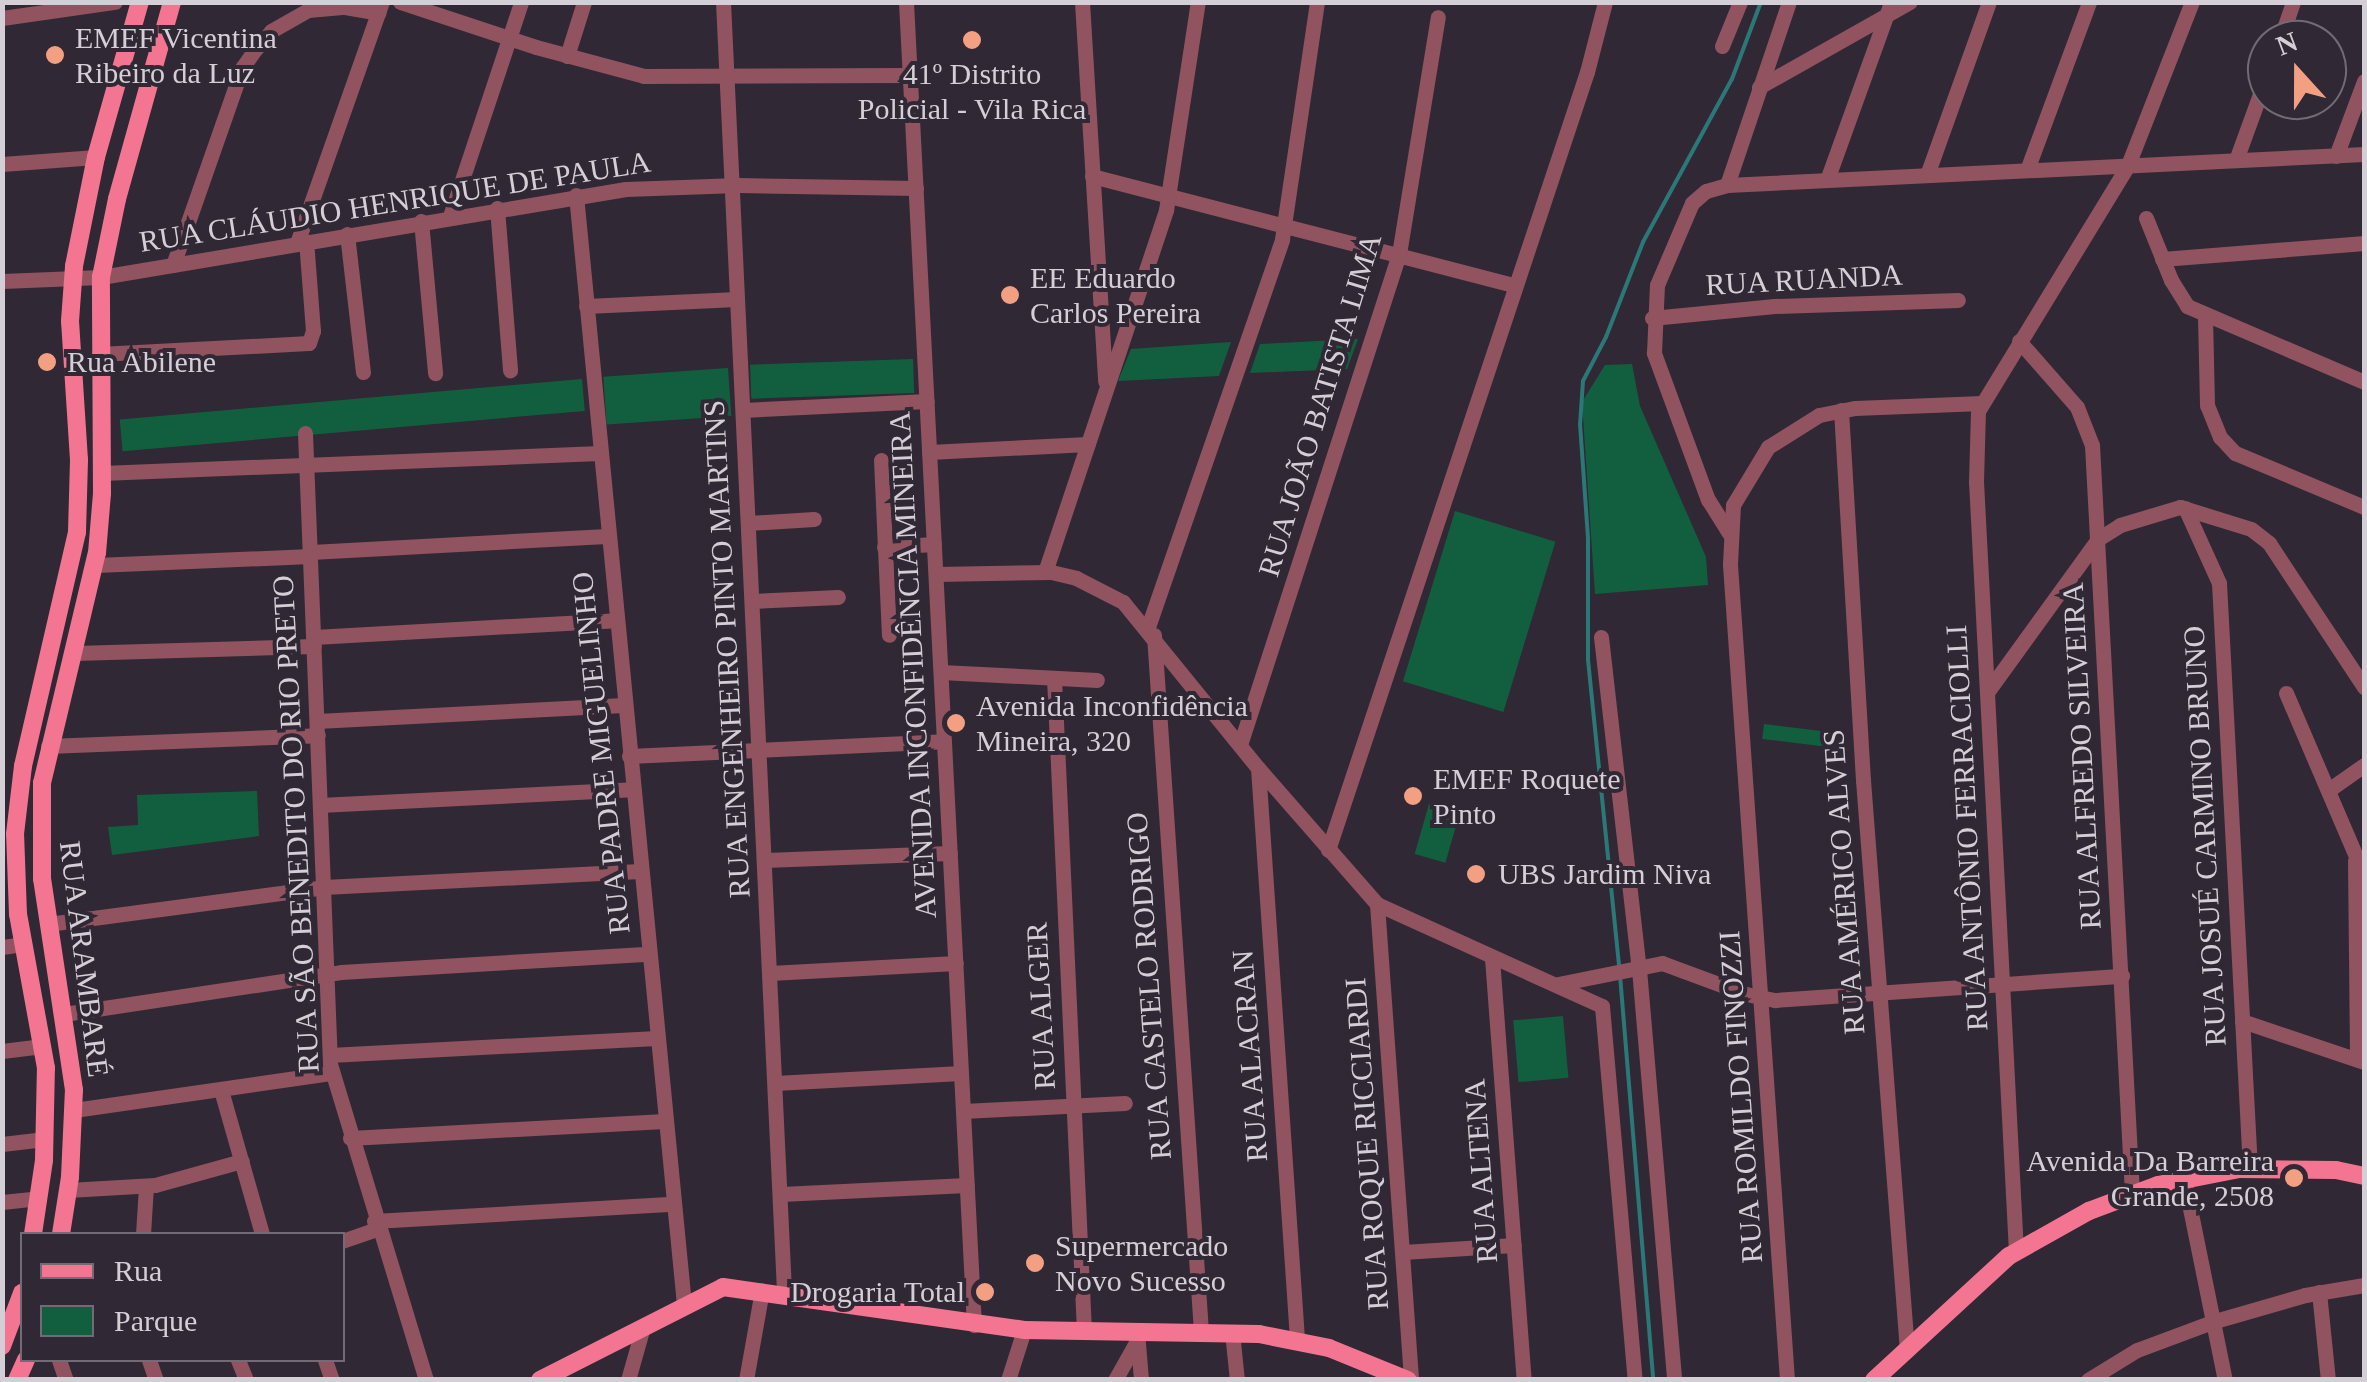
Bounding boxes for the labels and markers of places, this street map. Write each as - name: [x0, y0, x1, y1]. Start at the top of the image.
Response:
- place label: EMEF Vicentina Ribeiro da Luz: [75, 20, 277, 90]
- marker: 41º Distrito Policial - Vila Rica: [961, 29, 983, 51]
- marker: EMEF Vicentina Ribeiro da Luz: [44, 44, 66, 66]
- place label: 41º Distrito Policial - Vila Rica: [858, 56, 1086, 126]
- place label: EE Eduardo Carlos Pereira: [1030, 260, 1201, 330]
- marker: EE Eduardo Carlos Pereira: [999, 284, 1021, 306]
- place label: Rua Abilene: [67, 344, 218, 380]
- marker: Rua Abilene: [36, 351, 58, 373]
- place label: Avenida Inconfidência Mineira, 320: [976, 688, 1248, 758]
- marker: Avenida Inconfidência Mineira, 320: [945, 712, 967, 734]
- place label: EMEF Roquete Pinto: [1433, 761, 1620, 832]
- marker: EMEF Roquete Pinto: [1402, 785, 1424, 807]
- place label: UBS Jardim Niva: [1498, 856, 1711, 892]
- marker: UBS Jardim Niva: [1463, 861, 1489, 887]
- place label: Avenida Da Barreira Grande, 2508: [2026, 1143, 2274, 1214]
- marker: Avenida Da Barreira Grande, 2508: [2283, 1167, 2305, 1189]
- place label: Supermercado Novo Sucesso: [1055, 1228, 1228, 1298]
- marker: Supermercado Novo Sucesso: [1024, 1252, 1046, 1274]
- place label: Drogaria Total: [790, 1274, 965, 1310]
- marker: Drogaria Total: [974, 1281, 996, 1303]

